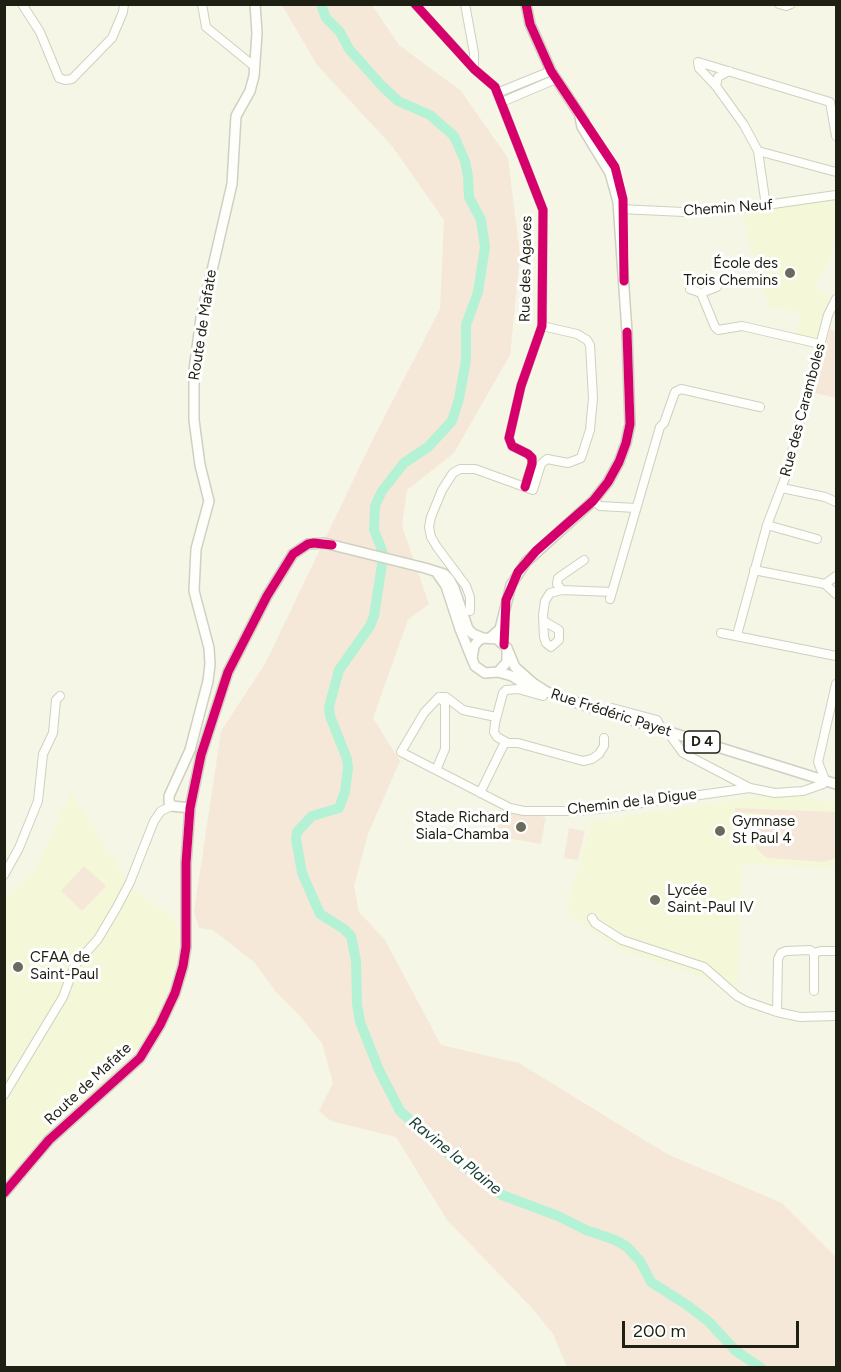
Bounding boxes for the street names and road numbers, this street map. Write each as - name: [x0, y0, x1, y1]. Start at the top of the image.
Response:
- street label: Chemin Neuf: [683, 196, 773, 220]
- street label: Rue des Agaves: [516, 216, 536, 322]
- street label: Route de Mafate: [185, 268, 221, 382]
- street label: Rue des Caramboles: [777, 341, 829, 479]
- street label: Rue Frédéric Payet: [548, 685, 674, 741]
- road number: D 4: [684, 731, 720, 753]
- street label: Chemin de la Digue: [566, 785, 698, 819]
- street label: Route de Mafate: [41, 1039, 135, 1129]

